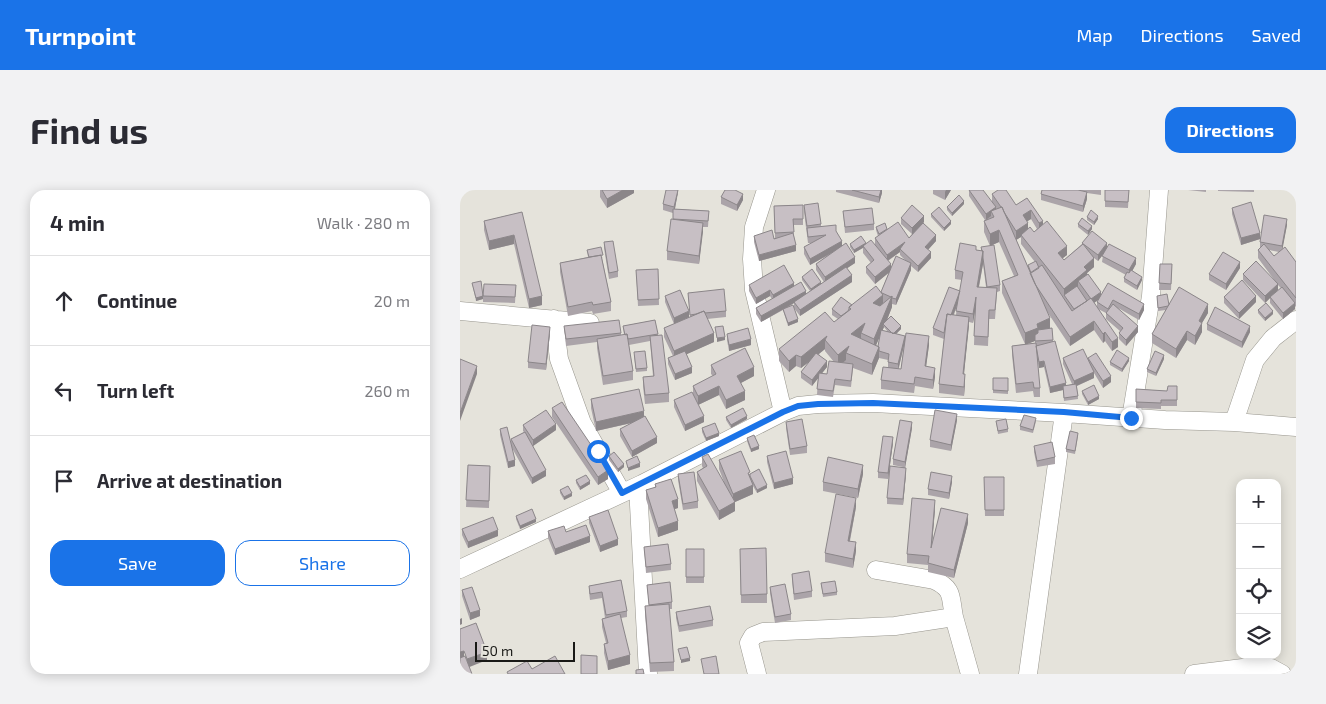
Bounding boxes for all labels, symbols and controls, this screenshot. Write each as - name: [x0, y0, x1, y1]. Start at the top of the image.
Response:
- text: Turnpoint: [25, 21, 136, 50]
- text: Map: [1076, 24, 1113, 46]
- text: Directions: [1141, 24, 1224, 46]
- text: Saved: [1252, 24, 1301, 46]
- button: Directions: [1165, 107, 1296, 153]
- text: Find us: [30, 109, 148, 151]
- text: 4 min: [50, 210, 105, 235]
- text: Walk · 280 m: [317, 213, 410, 232]
- icon: ahead: [50, 287, 78, 315]
- text: Continue: [97, 289, 177, 312]
- text: 20 m: [374, 291, 410, 310]
- icon: left: [50, 377, 78, 405]
- text: Turn left: [97, 379, 174, 402]
- text: 260 m: [365, 381, 410, 400]
- route end: [1120, 407, 1143, 430]
- route start: [587, 440, 610, 463]
- icon: arrive: [50, 467, 78, 495]
- text: Arrive at destination: [97, 469, 282, 492]
- map controls: [1236, 479, 1281, 659]
- button: +: [1236, 479, 1281, 524]
- button: −: [1236, 524, 1281, 569]
- button: Save: [50, 540, 225, 586]
- button: Share: [235, 540, 410, 586]
- button: locate: [1236, 569, 1281, 614]
- button: layers: [1236, 614, 1281, 659]
- scale bar: [475, 639, 575, 662]
- text: 50 m: [482, 642, 513, 659]

